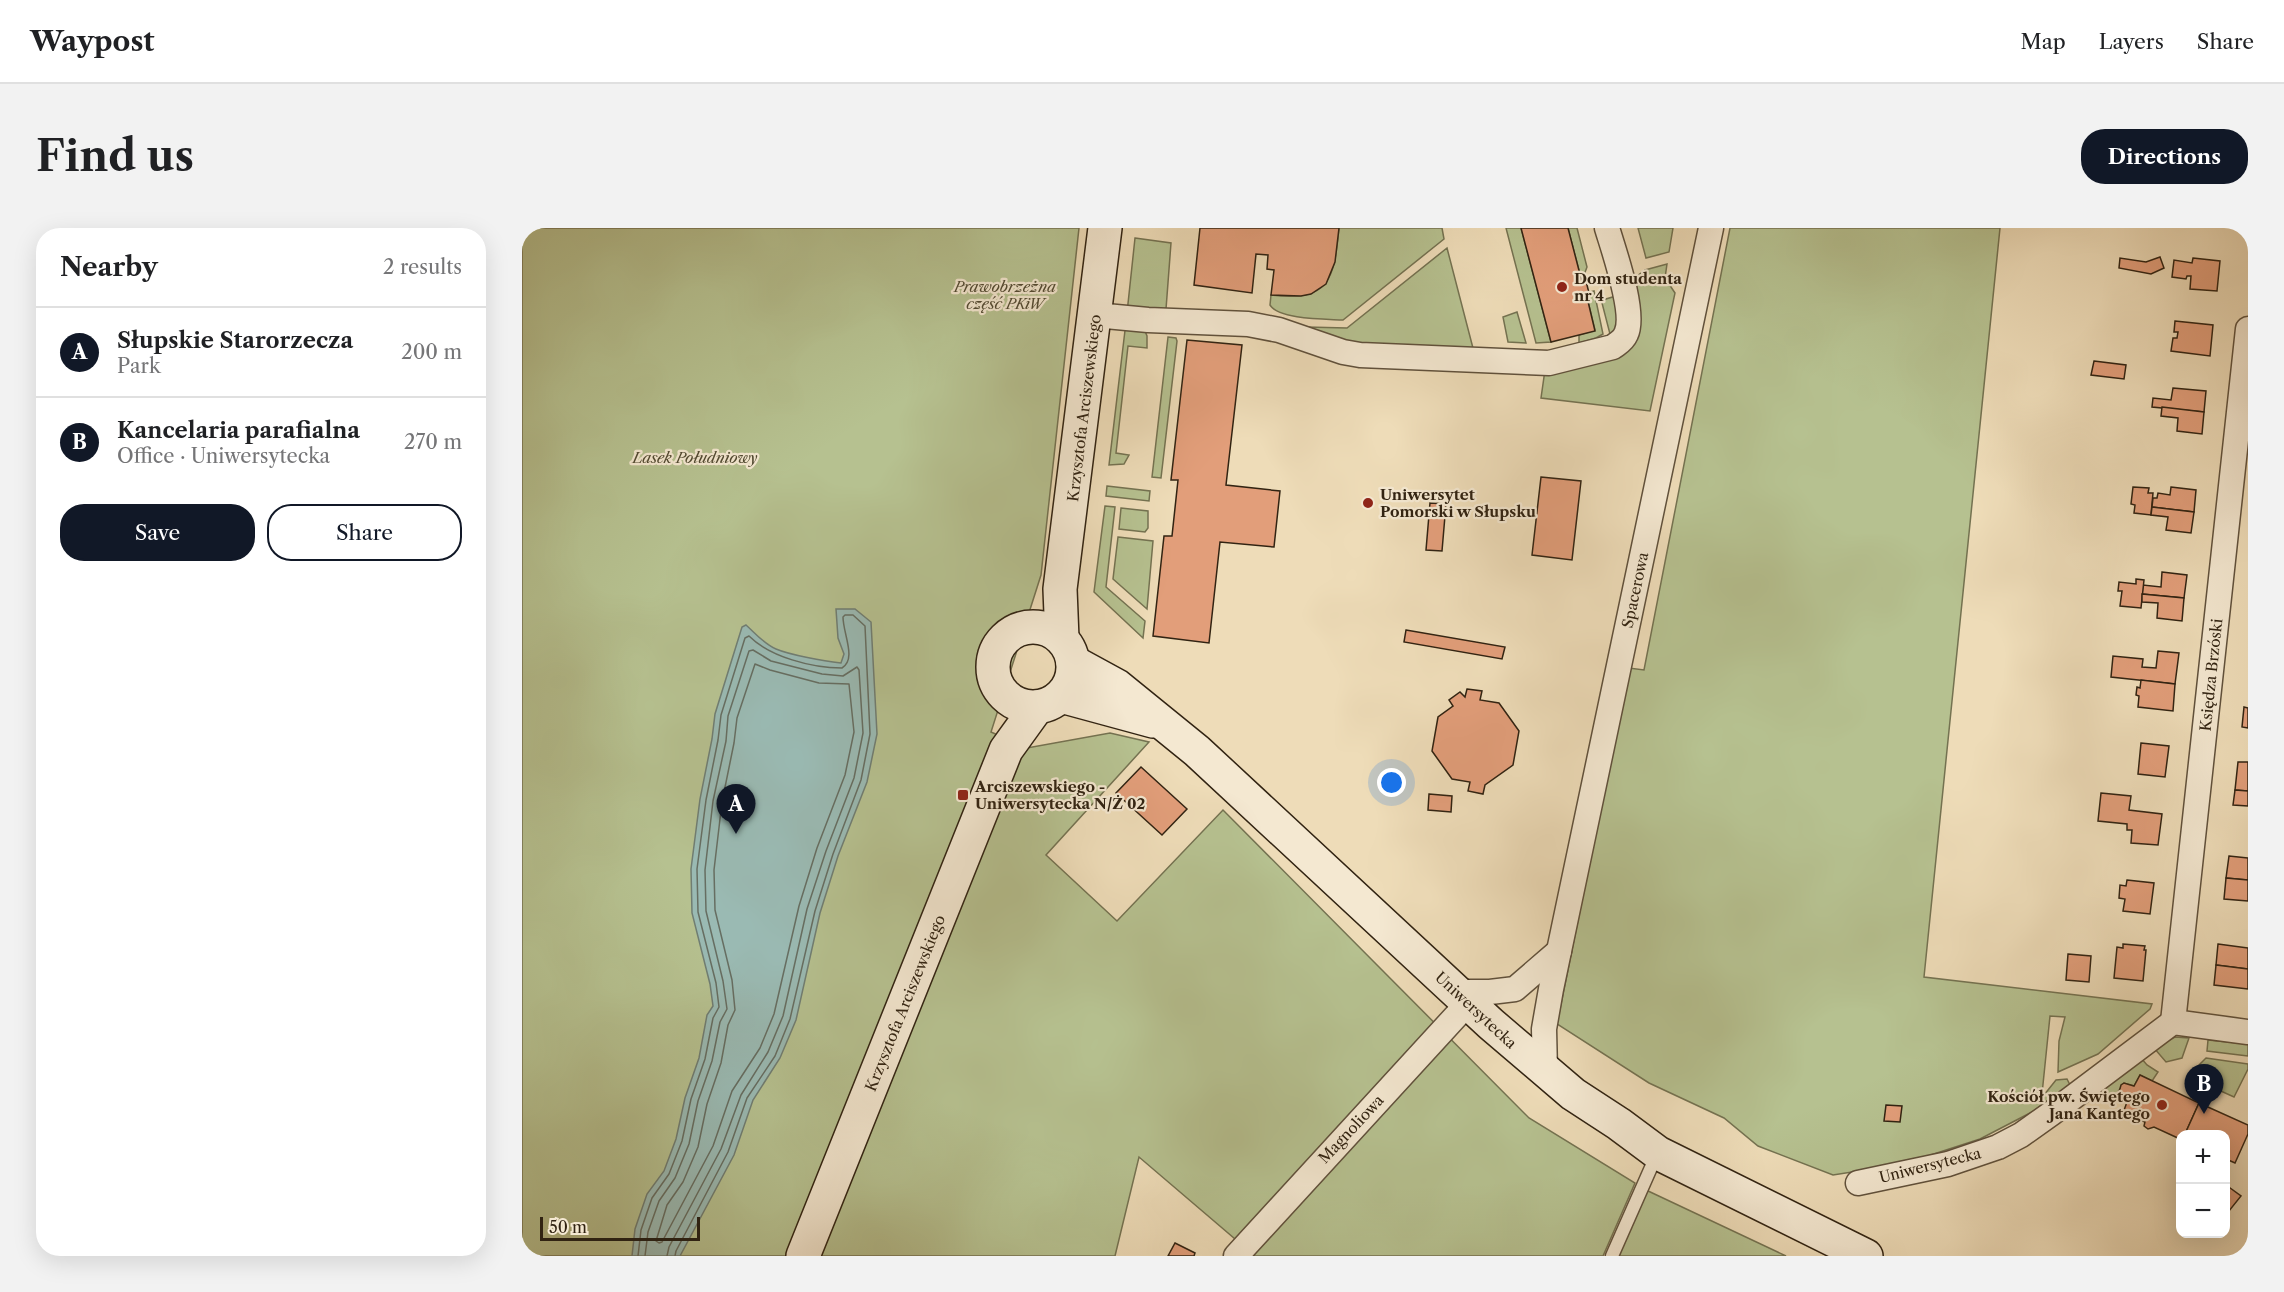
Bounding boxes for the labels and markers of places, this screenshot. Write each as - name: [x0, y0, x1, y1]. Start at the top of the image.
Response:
- place label: Dom studenta nr 4: [1574, 269, 1682, 305]
- marker: Dom studenta nr 4: [1555, 280, 1569, 294]
- place label: Uniwersytet Pomorski w Słupsku: [1380, 485, 1536, 521]
- marker: Uniwersytet Pomorski w Słupsku: [1361, 496, 1375, 510]
- place label: Arciszewskiego - Uniwersytecka N/Ż 02: [974, 777, 1145, 813]
- pin: A: [716, 784, 756, 834]
- marker: Arciszewskiego - Uniwersytecka N/Ż 02: [956, 788, 970, 802]
- pin: B: [2184, 1064, 2224, 1114]
- place label: Kościół pw. Świętego Jana Kantego: [1987, 1087, 2150, 1123]
- marker: Kościół pw. Świętego Jana Kantego: [2155, 1098, 2169, 1112]

